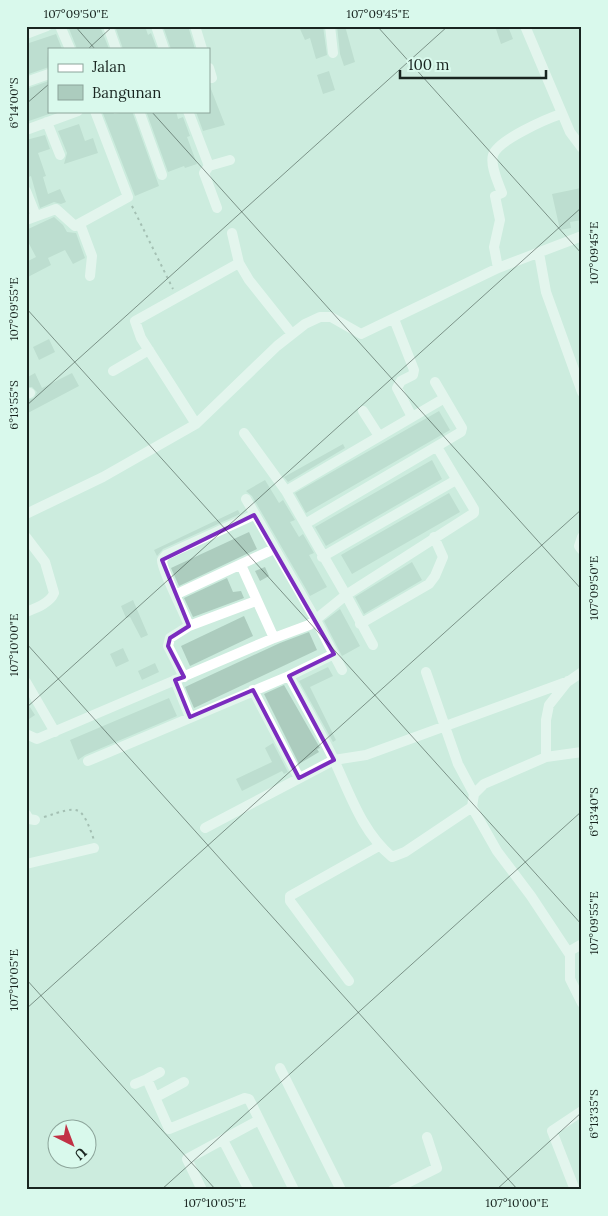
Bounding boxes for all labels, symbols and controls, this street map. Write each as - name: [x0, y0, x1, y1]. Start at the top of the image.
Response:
- text: 107°09'50"E: [44, 6, 108, 21]
- text: 107°09'45"E: [347, 6, 409, 21]
- legend: [48, 48, 210, 112]
- scale bar: [400, 48, 547, 80]
- text: 100 m: [408, 55, 449, 74]
- text: Jalan: [91, 57, 126, 76]
- text: 6°14'00"S: [6, 77, 21, 128]
- text: Bangunan: [92, 83, 161, 102]
- text: 107°09'45"E: [586, 222, 601, 284]
- text: 107°09'55"E: [6, 277, 21, 341]
- text: 6°13'55"S: [6, 380, 21, 430]
- text: 107°09'50"E: [586, 556, 601, 620]
- text: 107°10'00"E: [6, 614, 21, 676]
- text: 6°13'40"S: [586, 787, 601, 837]
- text: 107°09'55"E: [586, 891, 601, 955]
- text: 107°10'05"E: [6, 949, 21, 1011]
- text: 6°13'35"S: [586, 1089, 601, 1139]
- north arrow: [48, 1118, 98, 1168]
- text: U: [70, 1143, 91, 1164]
- text: 107°10'05"E: [184, 1195, 246, 1210]
- text: 107°10'00"E: [486, 1195, 548, 1210]

